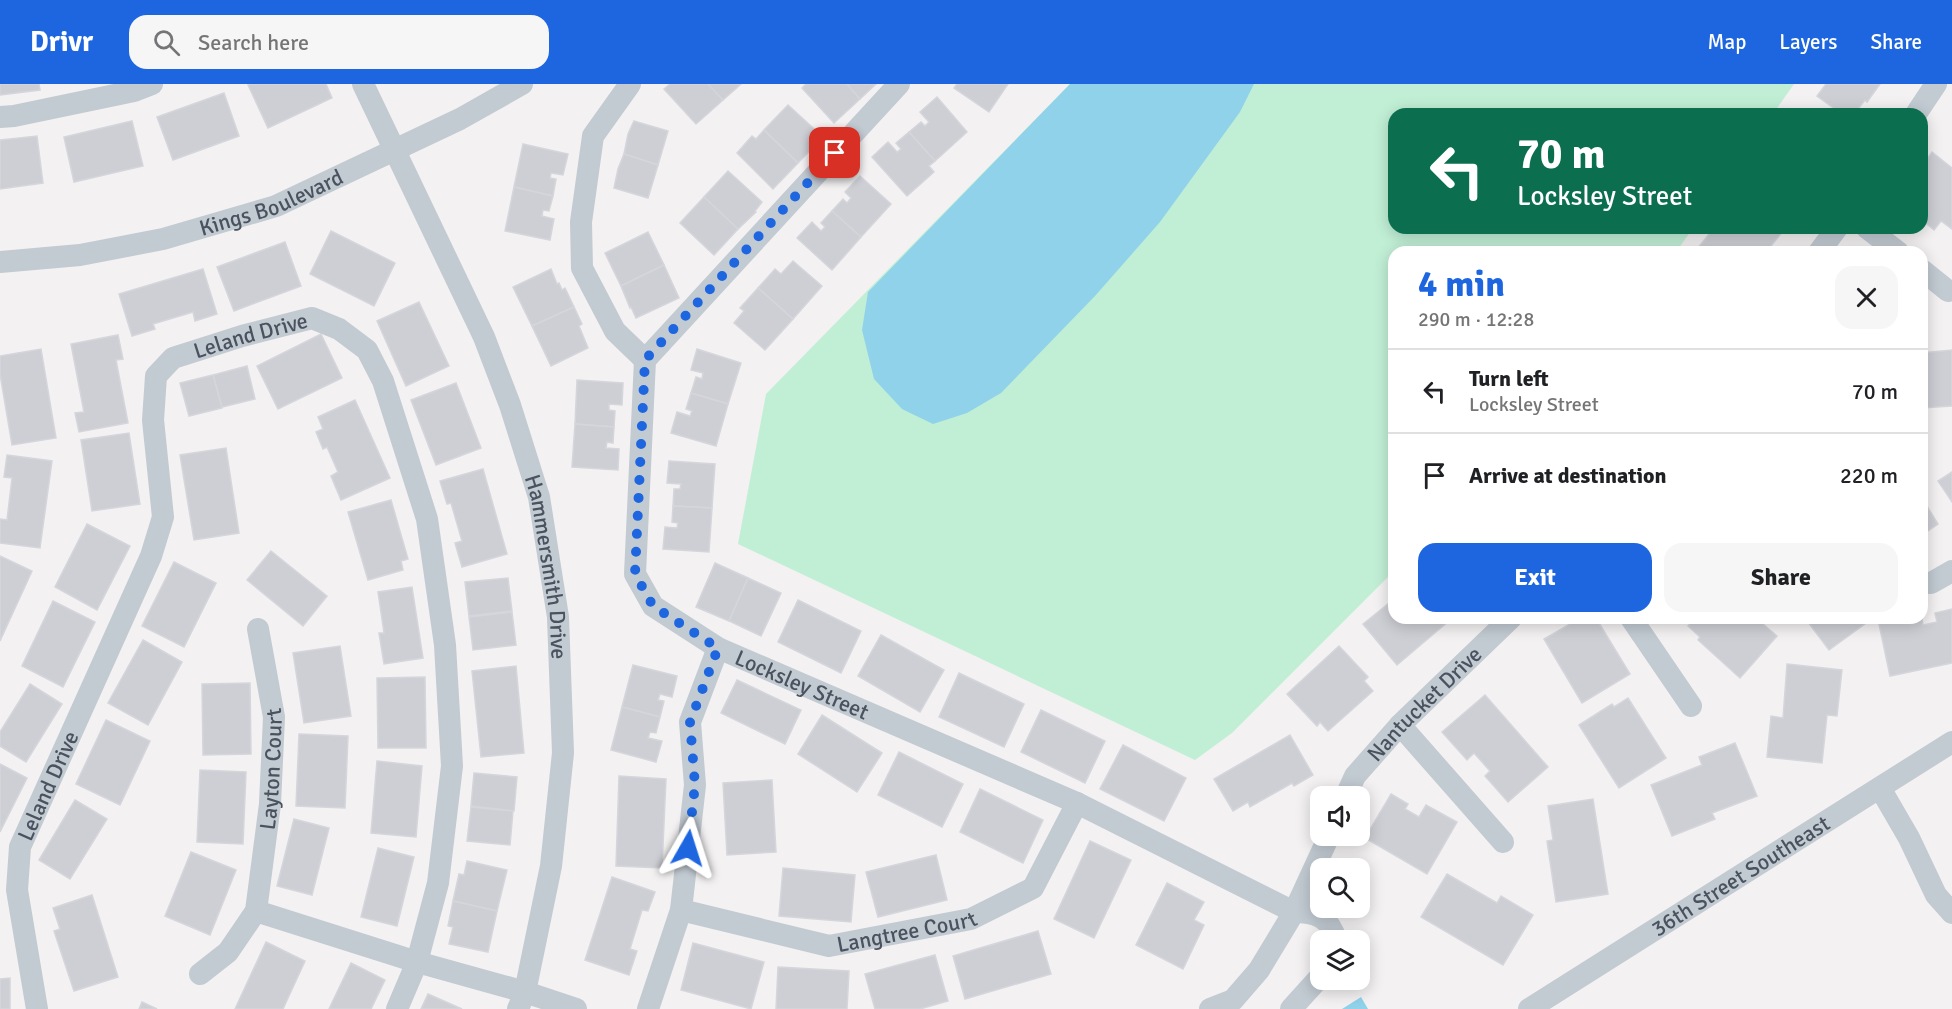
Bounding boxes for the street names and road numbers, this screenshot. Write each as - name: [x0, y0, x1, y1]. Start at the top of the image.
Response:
- street label: Kings Boulevard: [196, 163, 347, 242]
- street label: Leland Drive: [190, 307, 311, 365]
- street label: Hammersmith Drive: [519, 471, 573, 660]
- street label: Nantucket Drive: [1361, 641, 1487, 767]
- street label: Locksley Street: [731, 644, 873, 726]
- street label: Layton Court: [254, 706, 288, 831]
- street label: Leland Drive: [12, 727, 84, 845]
- street label: 36th Street Southeast: [1647, 810, 1835, 942]
- street label: Langtree Court: [835, 905, 982, 958]

